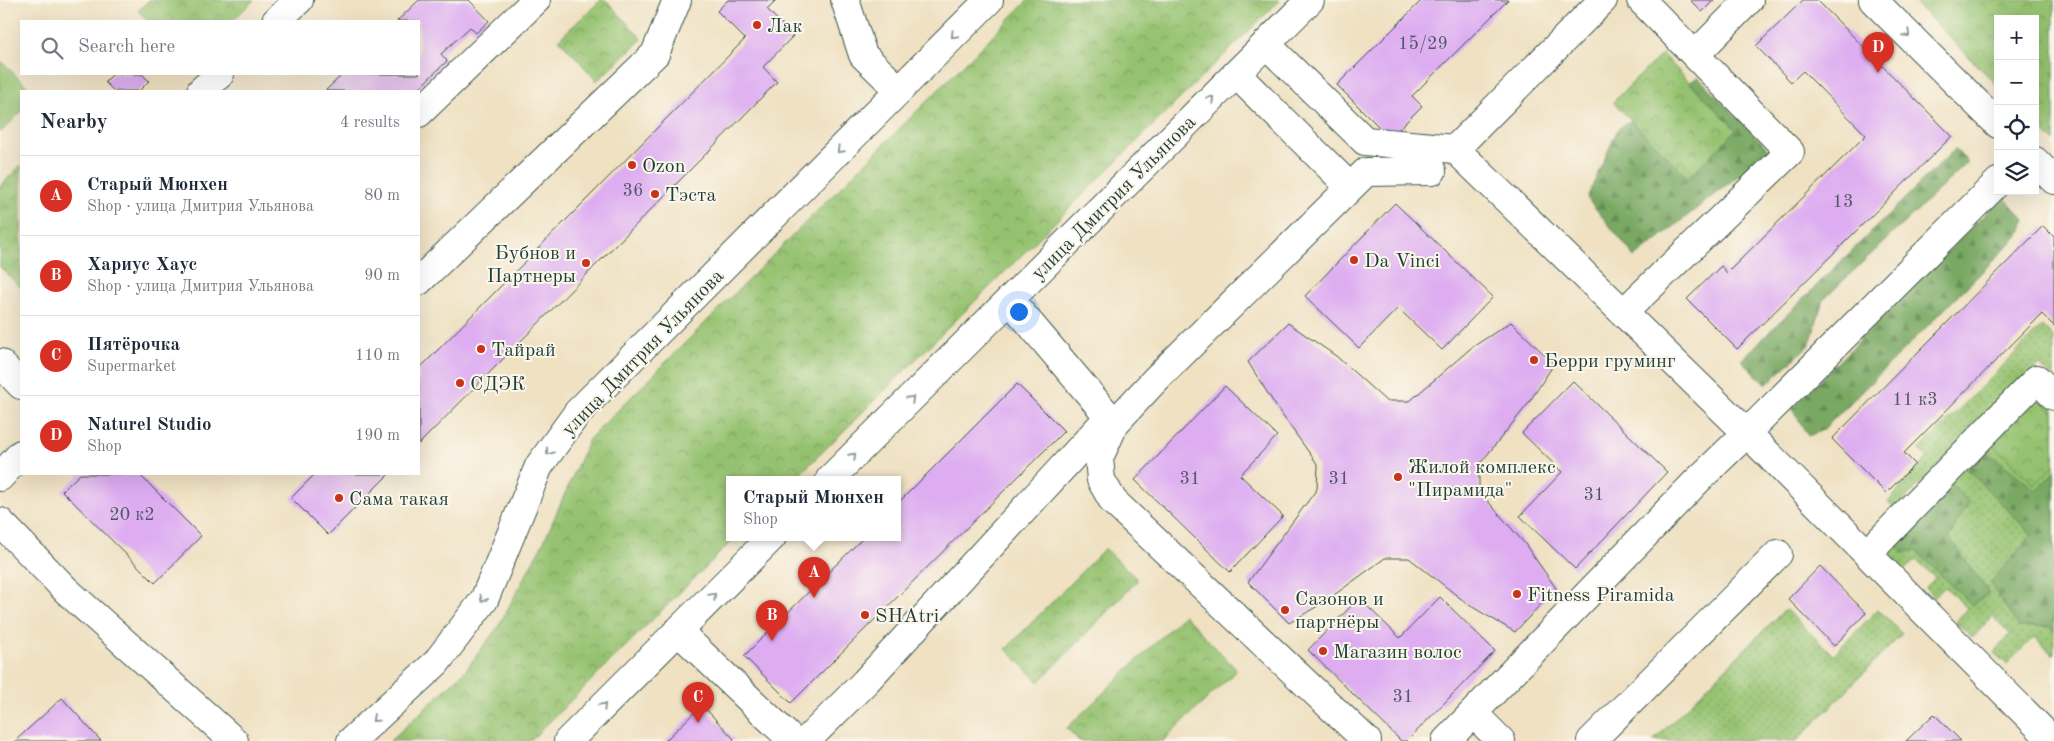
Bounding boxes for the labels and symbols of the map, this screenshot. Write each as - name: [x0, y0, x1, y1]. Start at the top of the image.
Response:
- place label: Лак: [767, 17, 802, 37]
- marker: Лак: [751, 19, 763, 31]
- one-way arrow: [1901, 28, 1910, 37]
- one-way arrow: [951, 29, 960, 38]
- pin: D: [1862, 32, 1894, 73]
- house number: 15/29: [1398, 35, 1448, 53]
- one-way arrow: [1205, 95, 1214, 104]
- street label: улица Дмитрия Ульянова: [1028, 112, 1200, 284]
- one-way arrow: [837, 144, 846, 153]
- place label: Ozon: [642, 157, 686, 177]
- marker: Ozon: [626, 159, 638, 171]
- house number: 36: [623, 182, 643, 200]
- place label: Тэста: [665, 186, 716, 206]
- marker: Тэста: [649, 188, 661, 200]
- house number: 13: [1833, 193, 1853, 211]
- place label: Бубнов и Партнеры: [487, 244, 576, 287]
- place label: Da Vinci: [1364, 252, 1440, 272]
- marker: Da Vinci: [1348, 254, 1360, 266]
- marker: Бубнов и Партнеры: [580, 257, 592, 269]
- street label: улица Дмитрия Ульянова: [559, 266, 728, 441]
- your location: [1006, 299, 1032, 325]
- place label: Тайрай: [491, 341, 556, 361]
- marker: Тайрай: [475, 343, 487, 355]
- place label: Берри груминг: [1544, 352, 1676, 372]
- marker: Берри груминг: [1528, 354, 1540, 366]
- place label: СДЭК: [470, 375, 526, 395]
- marker: СДЭК: [454, 377, 466, 389]
- house number: 11 к3: [1892, 391, 1938, 409]
- one-way arrow: [905, 396, 914, 405]
- one-way arrow: [547, 446, 555, 455]
- one-way arrow: [847, 453, 856, 462]
- place label: Жилой комплекс "Пирамида": [1408, 458, 1556, 501]
- house number: 31: [1180, 470, 1200, 488]
- house number: 31: [1329, 470, 1349, 488]
- marker: Жилой комплекс "Пирамида": [1392, 471, 1404, 483]
- house number: 31: [1584, 486, 1604, 504]
- place label: Сама такая: [349, 490, 449, 510]
- marker: Сама такая: [333, 492, 345, 504]
- house number: 20 к2: [109, 506, 155, 524]
- pin: A: [798, 557, 830, 598]
- place label: Fitness Piramida: [1527, 586, 1675, 606]
- marker: Fitness Piramida: [1511, 588, 1523, 600]
- place label: Сазонов и партнёры: [1295, 590, 1384, 633]
- one-way arrow: [707, 593, 716, 602]
- one-way arrow: [479, 594, 489, 603]
- pin: B: [756, 600, 788, 641]
- marker: Сазонов и партнёры: [1279, 604, 1291, 616]
- place label: SHAtri: [875, 607, 939, 627]
- marker: SHAtri: [859, 609, 871, 621]
- place label: Магазин волос: [1333, 643, 1462, 663]
- marker: Магазин волос: [1317, 645, 1329, 657]
- pin: C: [682, 682, 714, 723]
- house number: 31: [1393, 688, 1413, 706]
- one-way arrow: [597, 703, 606, 712]
- one-way arrow: [371, 713, 380, 722]

